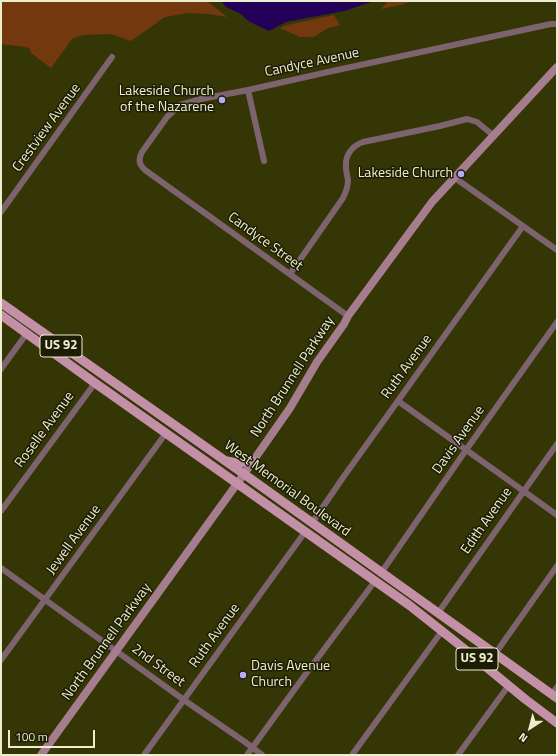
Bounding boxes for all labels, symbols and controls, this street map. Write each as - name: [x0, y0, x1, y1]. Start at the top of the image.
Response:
- street label: Candyce Avenue: [263, 45, 361, 81]
- street label: Crestview Avenue: [9, 81, 85, 175]
- place label: Lakeside Church of the Nazarene: [119, 84, 214, 116]
- marker: Lakeside Church of the Nazarene: [217, 95, 227, 105]
- place label: Lakeside Church: [358, 166, 453, 182]
- marker: Lakeside Church: [456, 169, 466, 179]
- street label: Candyce Street: [224, 209, 306, 275]
- street label: North Brunnell Parkway: [248, 313, 338, 441]
- street label: Ruth Avenue: [378, 332, 436, 402]
- road number: US 92: [40, 335, 82, 357]
- street label: Roselle Avenue: [12, 389, 78, 471]
- street label: Davis Avenue: [429, 403, 489, 477]
- street label: West Memorial Boulevard: [221, 437, 353, 541]
- street label: Edith Avenue: [458, 484, 516, 558]
- street label: Jewell Avenue: [43, 502, 105, 578]
- street label: North Brunnell Parkway: [59, 580, 155, 704]
- street label: Ruth Avenue: [186, 601, 244, 671]
- street label: 2nd Street: [128, 641, 188, 691]
- road number: US 92: [456, 648, 498, 670]
- place label: Davis Avenue Church: [251, 659, 330, 692]
- marker: Davis Avenue Church: [238, 670, 248, 680]
- north arrow: [510, 708, 550, 748]
- scale bar: [10, 722, 97, 748]
- text: 100 m: [15, 727, 48, 746]
- text: N: [515, 729, 531, 746]

